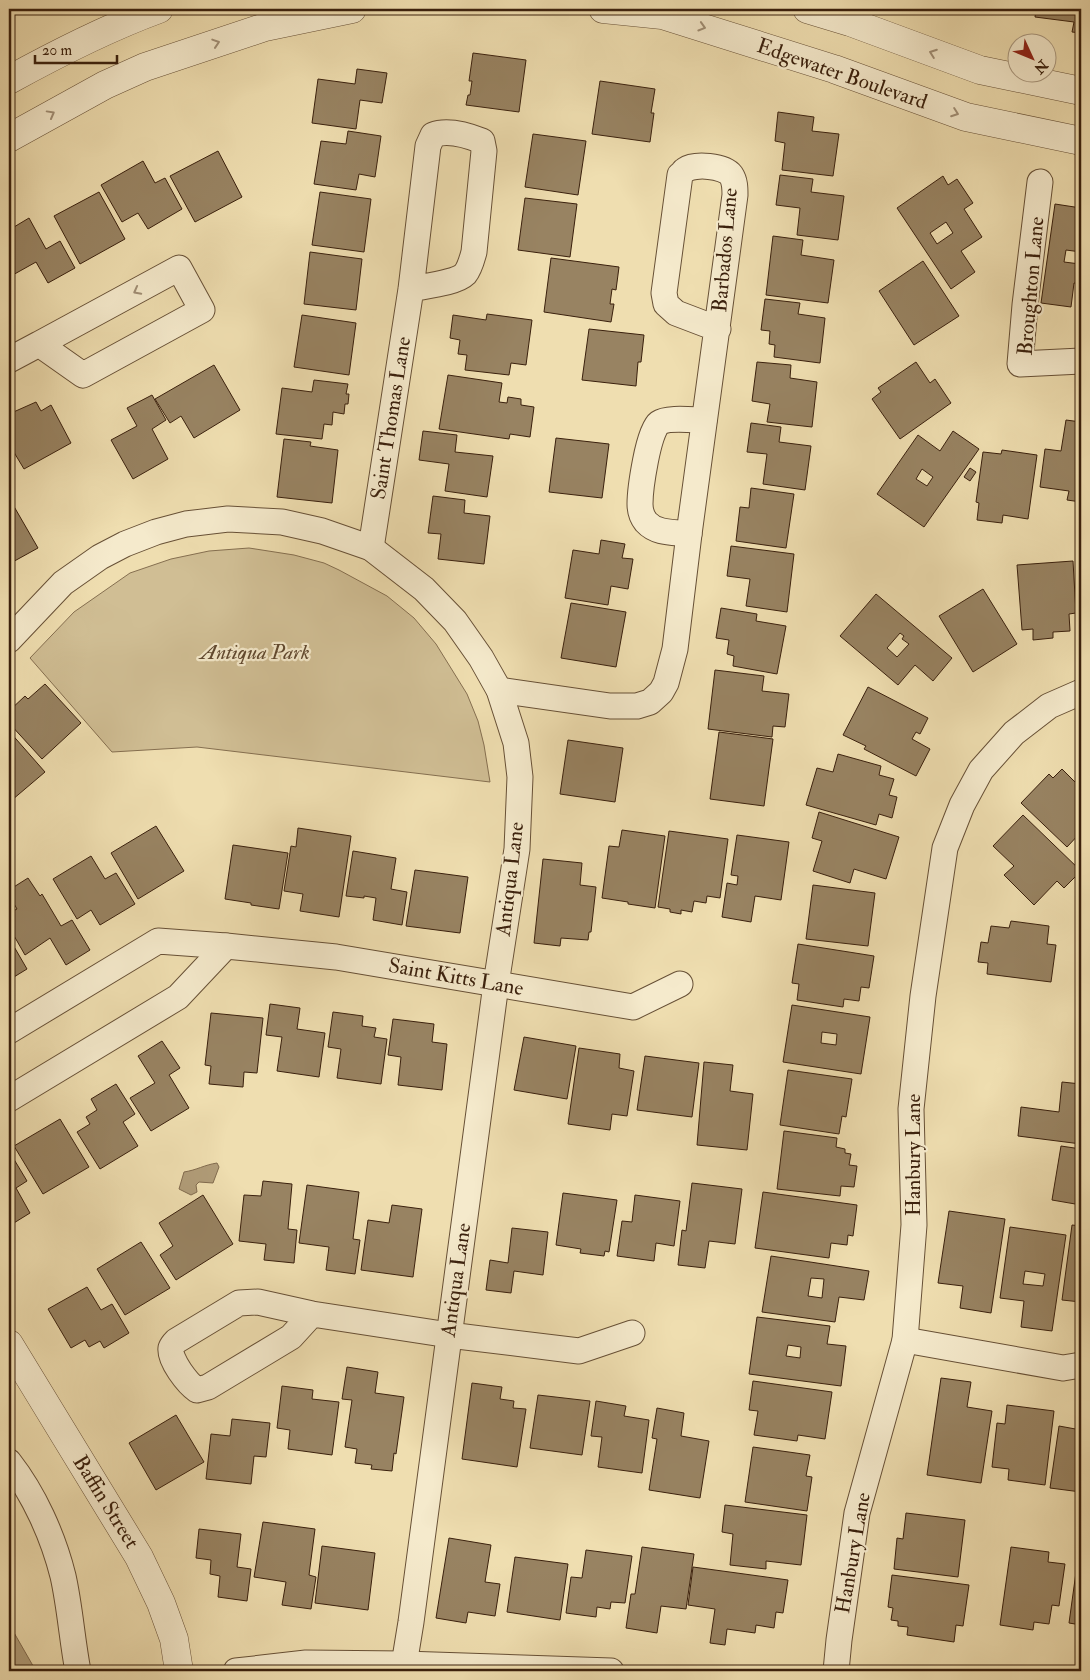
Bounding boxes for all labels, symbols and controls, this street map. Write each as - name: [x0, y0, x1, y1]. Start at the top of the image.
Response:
- one-way arrow: [698, 22, 706, 32]
- scale bar: [35, 32, 118, 64]
- street label: Edgewater Boulevard: [753, 32, 931, 116]
- north arrow: [1008, 32, 1058, 82]
- one-way arrow: [211, 39, 220, 49]
- text: 20 m: [42, 41, 72, 60]
- one-way arrow: [929, 49, 938, 59]
- text: N: [1030, 56, 1052, 77]
- one-way arrow: [951, 107, 959, 117]
- one-way arrow: [46, 110, 55, 120]
- street label: Barbados Lane: [706, 187, 744, 313]
- street label: Broughton Lane: [1011, 215, 1051, 356]
- one-way arrow: [133, 285, 142, 295]
- street label: Saint Thomas Lane: [365, 334, 417, 501]
- park label: Antiqua Park: [198, 639, 310, 666]
- street label: Antiqua Lane: [489, 820, 530, 939]
- street label: Saint Kitts Lane: [386, 952, 526, 1002]
- street label: Hanbury Lane: [900, 1093, 927, 1216]
- street label: Antiqua Lane: [435, 1221, 477, 1340]
- street label: Baffin Street: [67, 1450, 145, 1554]
- street label: Hanbury Lane: [829, 1490, 877, 1616]

